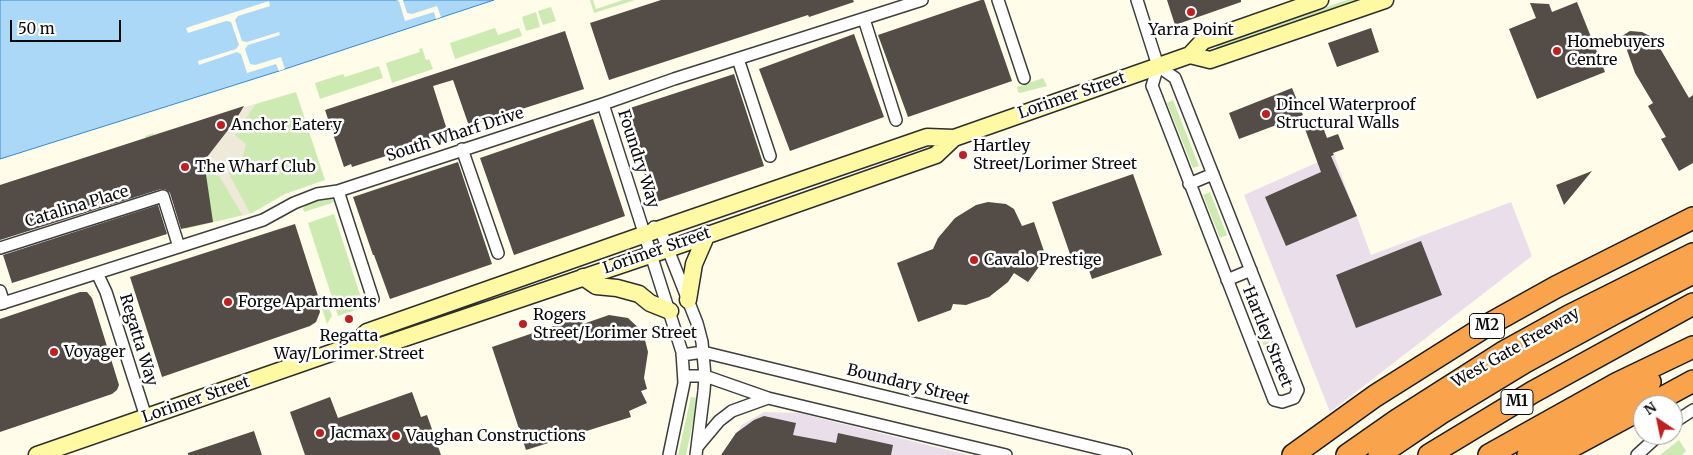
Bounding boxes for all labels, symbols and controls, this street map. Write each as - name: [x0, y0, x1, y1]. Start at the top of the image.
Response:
- marker: Yarra Point: [1185, 6, 1197, 18]
- scale bar: [12, 10, 124, 42]
- text: 50 m: [18, 19, 55, 38]
- place label: Yarra Point: [1148, 20, 1234, 40]
- place label: Homebuyers Centre: [1567, 32, 1665, 70]
- marker: Homebuyers Centre: [1551, 45, 1563, 57]
- street label: Lorimer Street: [1016, 69, 1128, 123]
- place label: Dincel Waterproof Structural Walls: [1276, 95, 1416, 133]
- street label: South Wharf Drive: [384, 104, 526, 166]
- street label: Foundry Way: [613, 107, 663, 211]
- marker: Dincel Waterproof Structural Walls: [1260, 108, 1272, 120]
- place label: Anchor Eatery: [231, 115, 342, 135]
- marker: Anchor Eatery: [215, 119, 227, 131]
- place label: Hartley Street/Lorimer Street: [973, 136, 1137, 174]
- marker: Hartley Street/Lorimer Street: [957, 149, 969, 161]
- place label: The Wharf Club: [195, 157, 316, 177]
- marker: The Wharf Club: [179, 161, 191, 173]
- street label: Catalina Place: [23, 182, 131, 232]
- street label: Lorimer Street: [601, 224, 713, 278]
- place label: Cavalo Prestige: [984, 250, 1101, 270]
- marker: Cavalo Prestige: [968, 254, 980, 266]
- street label: Hartley Street: [1238, 284, 1296, 390]
- street label: Regatta Way: [115, 292, 161, 388]
- place label: Forge Apartments: [238, 292, 377, 312]
- marker: Forge Apartments: [222, 296, 234, 308]
- street label: West Gate Freeway: [1449, 304, 1583, 392]
- place label: Rogers Street/Lorimer Street: [533, 305, 697, 343]
- marker: Regatta Way/Lorimer Street: [343, 313, 355, 325]
- road number: M2: [1470, 314, 1504, 338]
- marker: Rogers Street/Lorimer Street: [517, 318, 529, 330]
- place label: Regatta Way/Lorimer Street: [274, 326, 424, 364]
- place label: Voyager: [64, 342, 126, 362]
- marker: Voyager: [48, 346, 60, 358]
- street label: Boundary Street: [845, 360, 971, 410]
- street label: Lorimer Street: [140, 373, 252, 427]
- road number: M1: [1501, 390, 1533, 414]
- north arrow: [1633, 395, 1683, 445]
- text: N: [1641, 398, 1660, 419]
- place label: Jacmax: [330, 423, 386, 443]
- place label: Vaughan Constructions: [406, 426, 586, 446]
- marker: Jacmax: [314, 427, 326, 439]
- marker: Vaughan Constructions: [390, 430, 402, 442]

